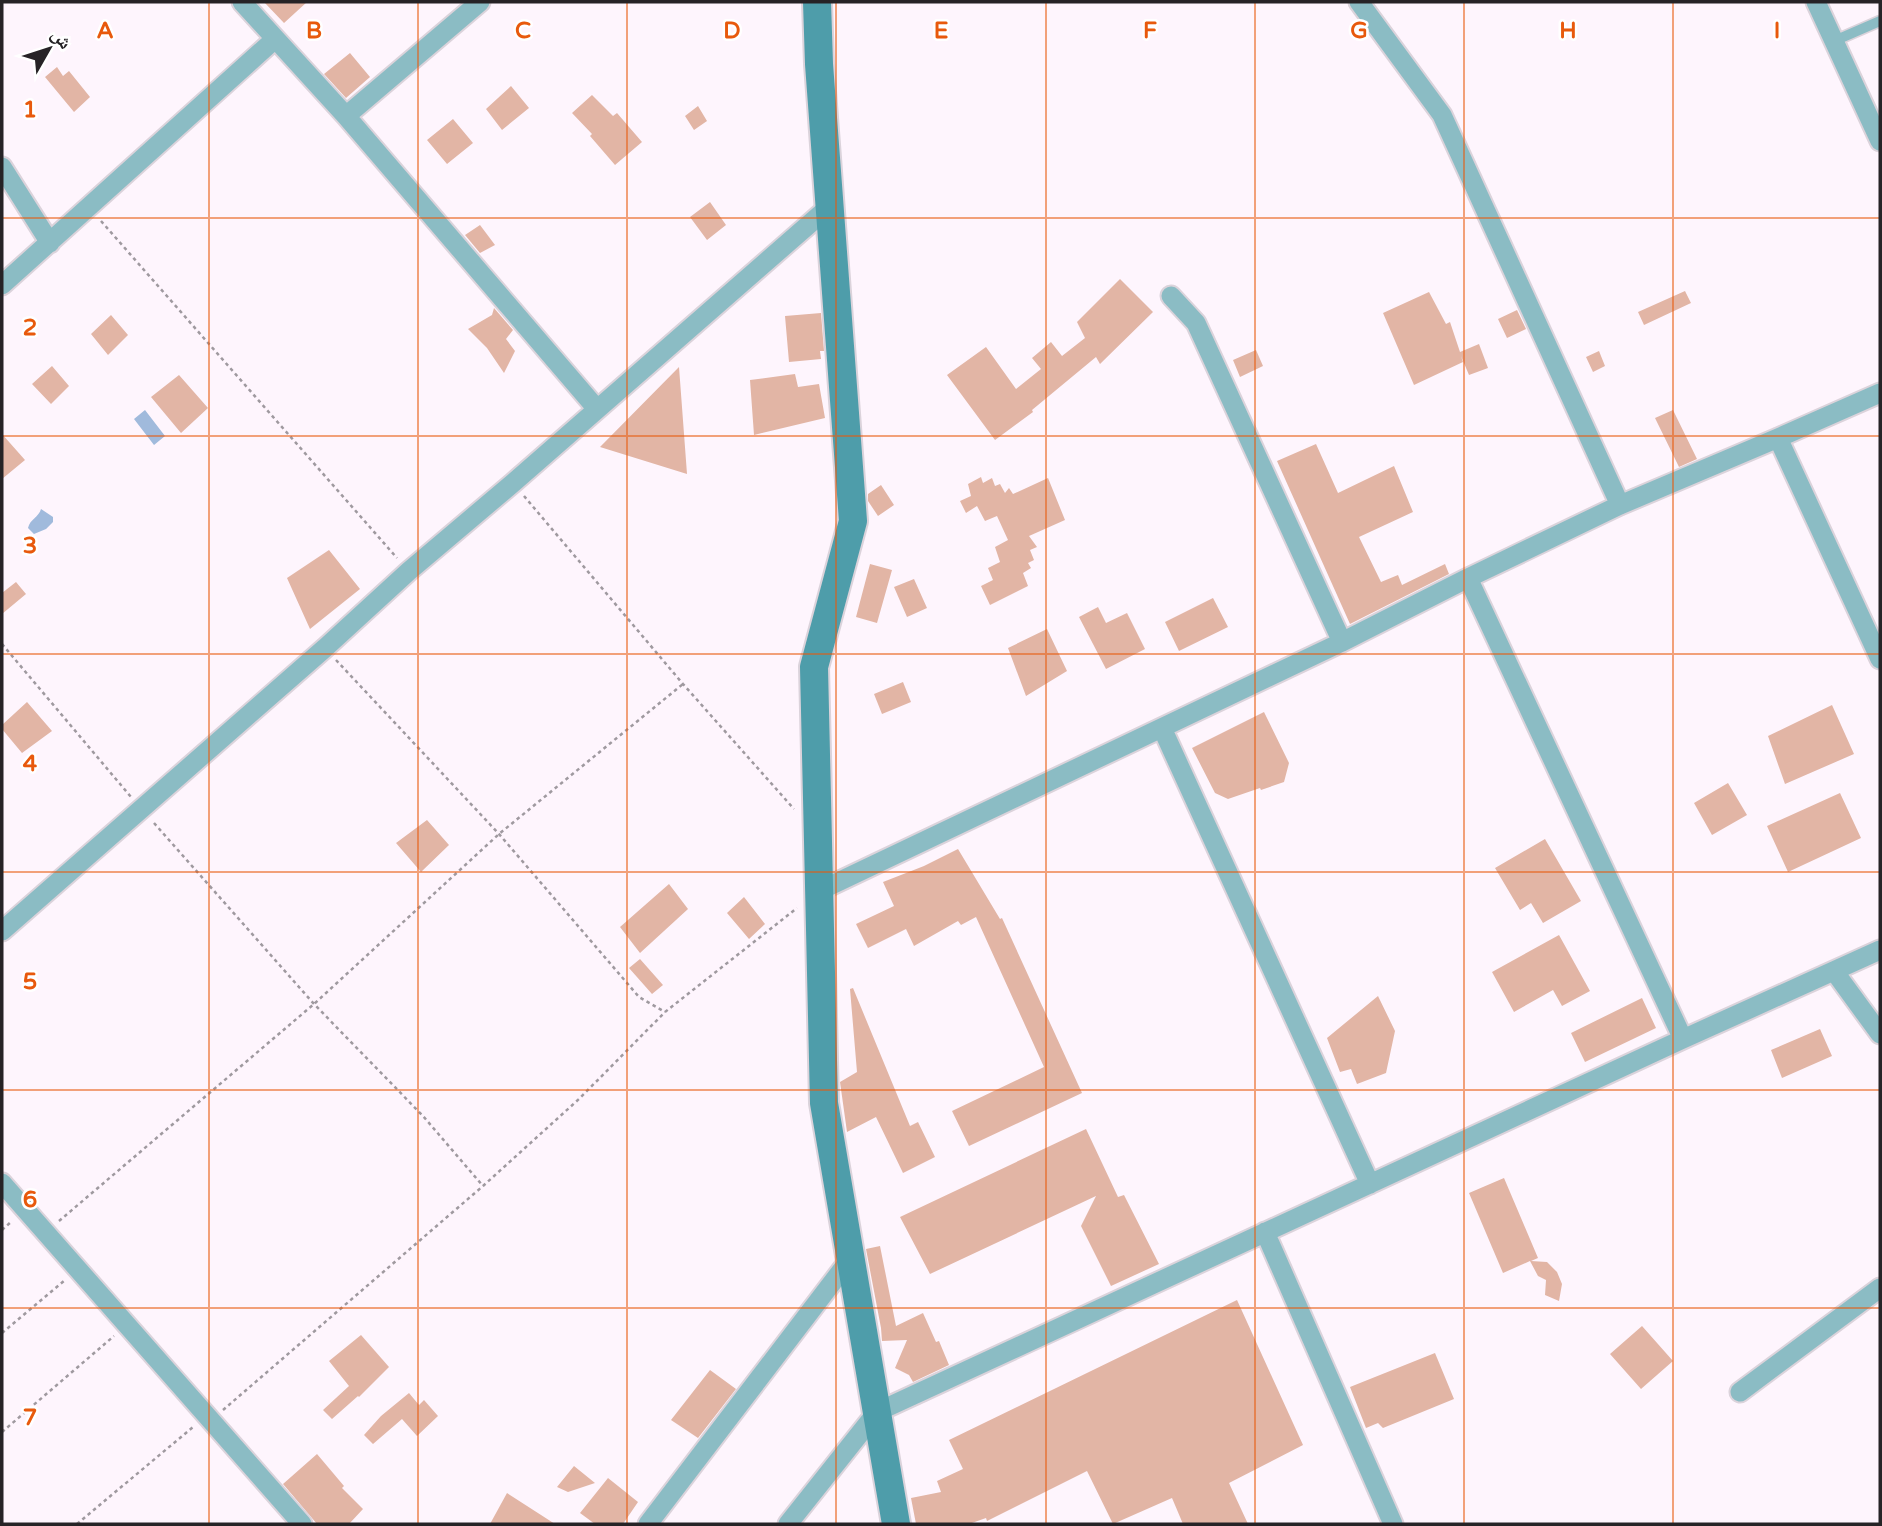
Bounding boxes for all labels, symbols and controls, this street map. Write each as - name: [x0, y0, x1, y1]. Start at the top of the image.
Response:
- north arrow: [14, 14, 84, 84]
- text: A: [96, 17, 114, 45]
- text: B: [306, 17, 322, 45]
- text: C: [515, 17, 531, 45]
- text: D: [723, 17, 741, 45]
- text: E: [934, 17, 948, 45]
- text: F: [1143, 17, 1157, 45]
- text: G: [1350, 17, 1368, 45]
- text: H: [1559, 17, 1577, 45]
- text: I: [1774, 17, 1780, 45]
- text: ش: [47, 24, 76, 54]
- text: 1: [23, 96, 37, 124]
- text: 2: [23, 314, 37, 342]
- text: 3: [23, 532, 37, 560]
- text: 4: [23, 750, 38, 778]
- text: 5: [23, 968, 37, 996]
- text: 6: [23, 1186, 37, 1214]
- text: 7: [23, 1404, 37, 1432]

